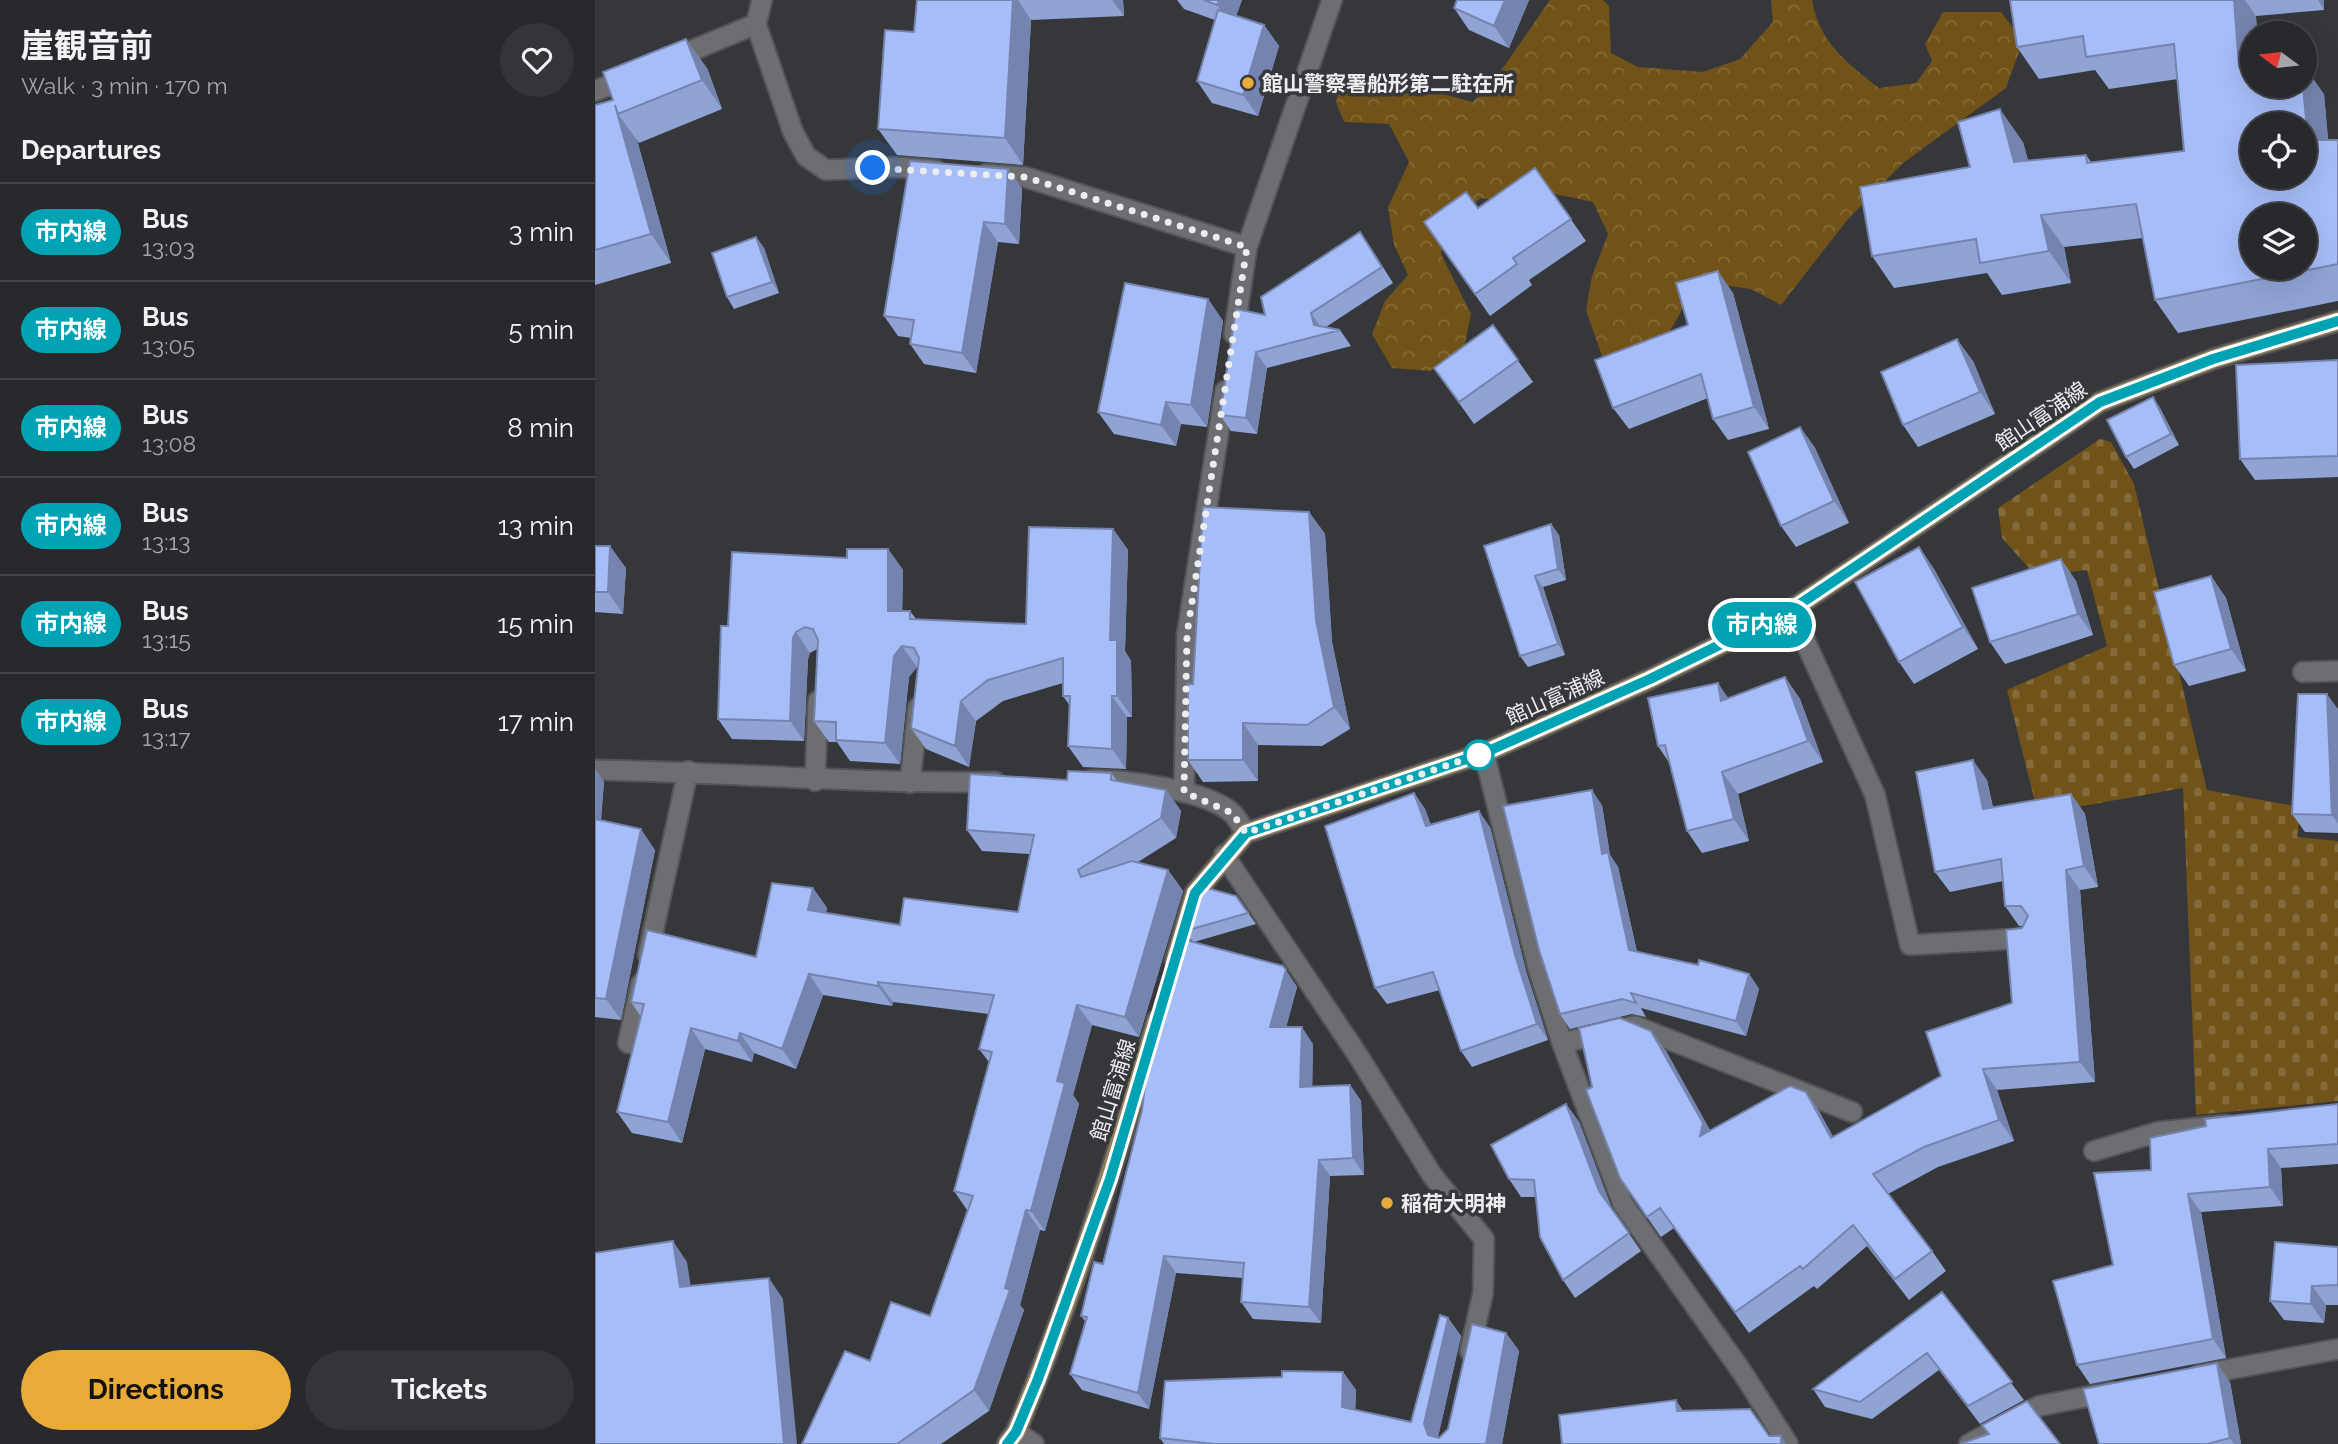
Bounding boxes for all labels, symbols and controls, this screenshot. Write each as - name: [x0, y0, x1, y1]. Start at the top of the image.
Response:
- north arrow: [2240, 21, 2317, 98]
- map controls: [2240, 21, 2317, 280]
- button: heart: [500, 23, 574, 97]
- text: 崖観音前: [21, 26, 153, 65]
- place label: 館山警察署船形第二駐在所: [1262, 71, 1514, 96]
- text: Walk · 3 min · 170 m: [21, 72, 228, 99]
- marker: 館山警察署船形第二駐在所: [1240, 75, 1256, 91]
- button: locate: [2240, 112, 2317, 189]
- text: Departures: [21, 135, 161, 165]
- your location: [855, 150, 890, 185]
- button: layers: [2240, 203, 2317, 280]
- text: Bus: [142, 204, 189, 234]
- text: 市内線: [35, 217, 107, 246]
- text: 3 min: [509, 217, 574, 247]
- text: 13:03: [142, 234, 195, 261]
- text: Bus: [142, 302, 189, 332]
- text: 市内線: [35, 315, 107, 344]
- text: 5 min: [508, 315, 574, 345]
- text: 13:05: [142, 332, 195, 359]
- street label: 館山富浦線: [1990, 376, 2092, 456]
- text: Bus: [142, 400, 189, 430]
- text: 市内線: [35, 413, 107, 442]
- text: 8 min: [507, 413, 574, 443]
- text: 13:08: [142, 430, 196, 457]
- text: Bus: [142, 498, 189, 528]
- text: 市内線: [35, 511, 107, 540]
- text: 13 min: [498, 511, 574, 541]
- text: 13:13: [142, 528, 191, 555]
- text: Bus: [142, 596, 189, 626]
- line badge: 市内線: [1722, 602, 1802, 648]
- text: 市内線: [35, 609, 107, 638]
- text: 15 min: [497, 609, 574, 639]
- text: 市内線: [1726, 610, 1798, 639]
- text: 13:15: [142, 626, 191, 653]
- street label: 館山富浦線: [1502, 664, 1608, 730]
- text: Bus: [142, 694, 189, 724]
- text: 市内線: [35, 707, 107, 736]
- text: 17 min: [498, 707, 574, 737]
- text: 13:17: [142, 724, 190, 751]
- unlabelled marker: [1464, 740, 1494, 770]
- street label: 館山富浦線: [1086, 1036, 1140, 1144]
- place label: 稲荷大明神: [1401, 1191, 1506, 1216]
- marker: 稲荷大明神: [1379, 1195, 1395, 1211]
- button: Directions: [21, 1350, 291, 1430]
- button: Tickets: [305, 1350, 574, 1430]

